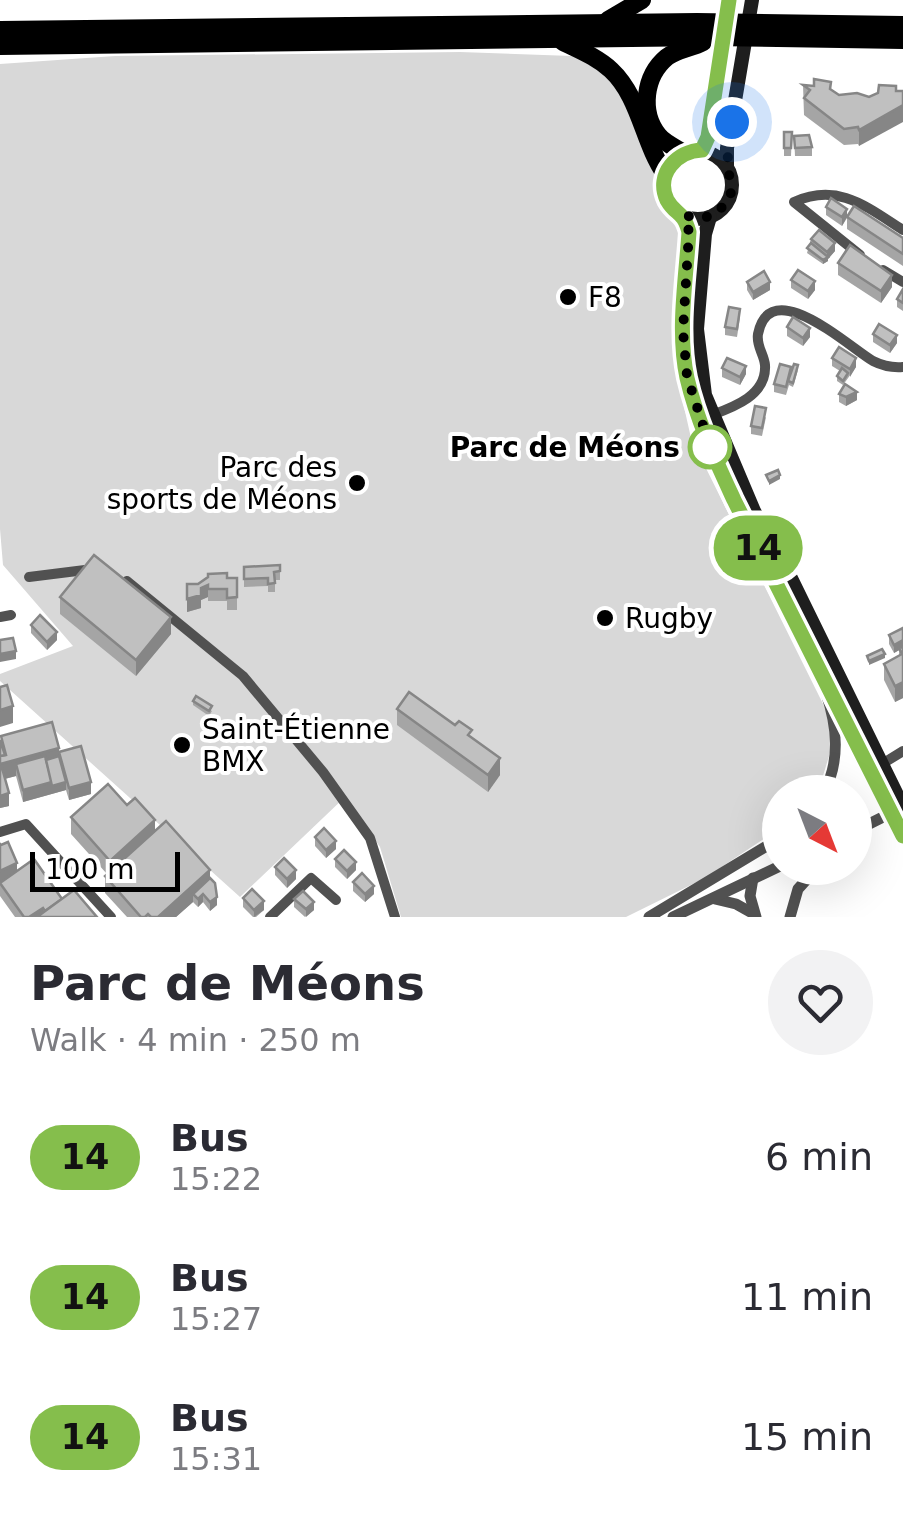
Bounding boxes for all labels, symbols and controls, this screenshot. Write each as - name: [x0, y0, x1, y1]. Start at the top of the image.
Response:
- your location: [707, 97, 757, 147]
- place label: F8: [588, 281, 622, 314]
- marker: F8: [557, 286, 579, 308]
- marker: Parc de Méons: [689, 426, 731, 468]
- place label: Parc de Méons: [450, 431, 680, 464]
- place label: Parc des sports de Méons: [107, 451, 337, 516]
- marker: Parc des sports de Méons: [346, 472, 368, 494]
- line badge: 14: [713, 516, 803, 580]
- text: 14: [734, 528, 782, 568]
- place label: Rugby: [625, 602, 713, 635]
- marker: Rugby: [594, 607, 616, 629]
- place label: Saint-Étienne BMX: [202, 712, 390, 778]
- marker: Saint-Étienne BMX: [171, 734, 193, 756]
- north arrow: [762, 775, 872, 885]
- map controls: [762, 775, 872, 885]
- scale bar: [30, 847, 180, 891]
- text: 100 m: [45, 853, 135, 886]
- button: heart: [768, 950, 873, 1055]
- text: Parc de Méons: [30, 955, 425, 1011]
- text: Walk · 4 min · 250 m: [30, 1021, 361, 1059]
- text: Bus: [170, 1116, 249, 1160]
- text: 6 min: [765, 1135, 873, 1179]
- text: 14: [61, 1137, 109, 1177]
- text: 15:22: [170, 1160, 262, 1198]
- text: Bus: [170, 1256, 249, 1300]
- text: 11 min: [741, 1275, 873, 1319]
- text: 14: [61, 1277, 109, 1317]
- text: 15:27: [170, 1300, 262, 1338]
- text: Bus: [170, 1396, 249, 1440]
- text: 15 min: [741, 1415, 873, 1459]
- text: 14: [61, 1417, 109, 1457]
- text: 15:31: [170, 1440, 262, 1478]

